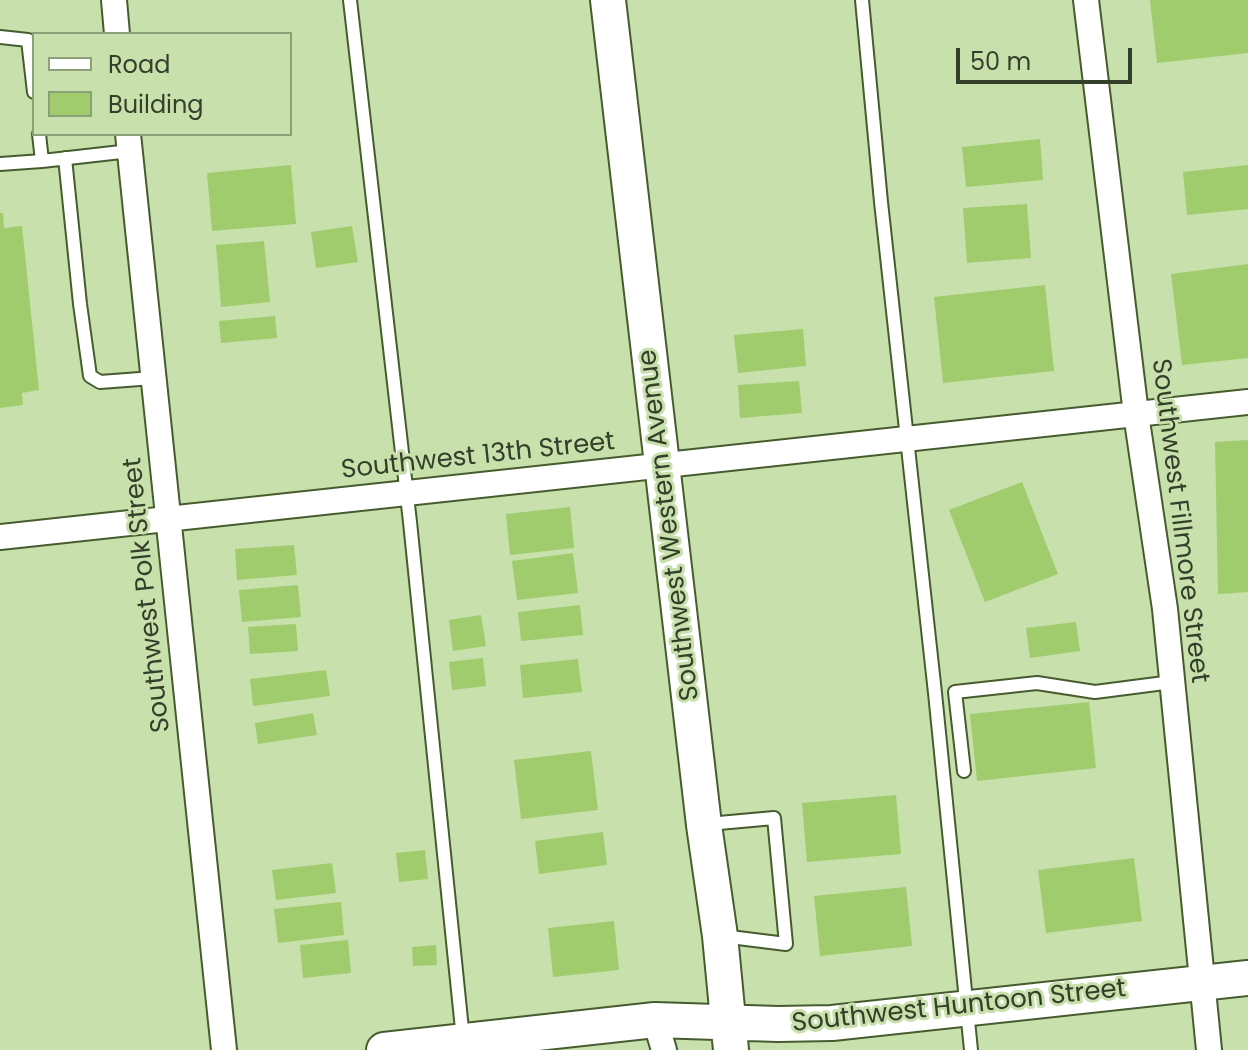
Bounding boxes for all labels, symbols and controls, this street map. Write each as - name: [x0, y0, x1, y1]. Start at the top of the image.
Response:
- legend: [32, 32, 292, 136]
- scale bar: [960, 32, 1136, 82]
- text: 50 m: [970, 45, 1031, 78]
- text: Road: [108, 48, 170, 81]
- text: Building: [108, 88, 204, 121]
- street label: Southwest Western Avenue: [633, 348, 707, 702]
- street label: Southwest Fillmore Street: [1144, 357, 1214, 685]
- street label: Southwest 13th Street: [340, 427, 616, 487]
- street label: Southwest Polk Street: [118, 456, 178, 734]
- street label: Southwest Huntoon Street: [790, 974, 1128, 1040]

